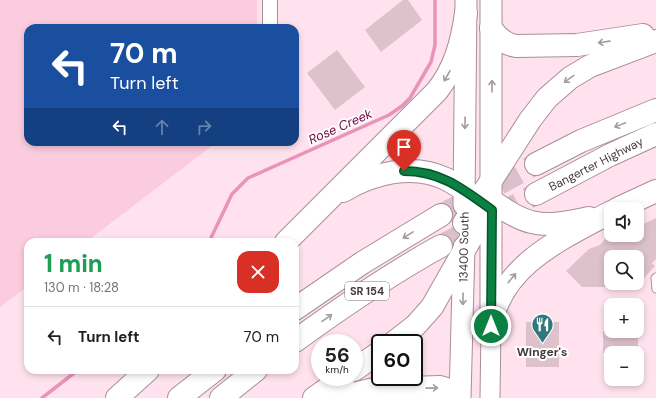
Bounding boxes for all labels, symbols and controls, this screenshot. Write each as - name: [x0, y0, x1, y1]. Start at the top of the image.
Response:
- text: 70 m: [110, 35, 178, 72]
- one-way arrow: [598, 38, 611, 46]
- icon: left: [44, 40, 96, 92]
- one-way arrow: [443, 70, 451, 82]
- text: Turn left: [110, 71, 179, 95]
- one-way arrow: [564, 75, 575, 83]
- one-way arrow: [488, 80, 496, 93]
- water label: Rose Creek: [306, 105, 375, 148]
- icon: left: [109, 116, 131, 138]
- icon: ahead: [151, 116, 173, 138]
- icon: right: [193, 116, 215, 138]
- one-way arrow: [461, 116, 469, 129]
- one-way arrow: [614, 121, 626, 129]
- pin: [387, 130, 421, 171]
- street label: Bangerter Highway: [546, 133, 646, 195]
- icon: arrive: [393, 136, 415, 158]
- map controls: [604, 202, 644, 386]
- button: sound: [604, 202, 644, 242]
- street label: 13400 South: [455, 212, 473, 282]
- one-way arrow: [402, 232, 414, 240]
- text: 1 min: [44, 248, 103, 279]
- button: search: [604, 250, 644, 290]
- button: close: [237, 251, 279, 293]
- one-way arrow: [508, 273, 516, 284]
- text: 130 m · 18:28: [44, 279, 119, 296]
- road number: SR 154: [345, 282, 389, 300]
- one-way arrow: [459, 292, 467, 305]
- button: +: [604, 298, 644, 338]
- position arrow: [470, 305, 512, 347]
- restaurant icon: Winger's: [529, 312, 555, 345]
- one-way arrow: [321, 314, 332, 322]
- icon: left: [44, 326, 66, 348]
- text: Turn left: [78, 327, 139, 347]
- text: 70 m: [244, 327, 279, 347]
- speed limit sign: 60: [371, 334, 423, 386]
- text: 56: [324, 342, 350, 368]
- place label: Winger's: [517, 344, 567, 360]
- button: −: [604, 346, 644, 386]
- text: km/h: [325, 363, 349, 376]
- one-way arrow: [425, 384, 438, 391]

